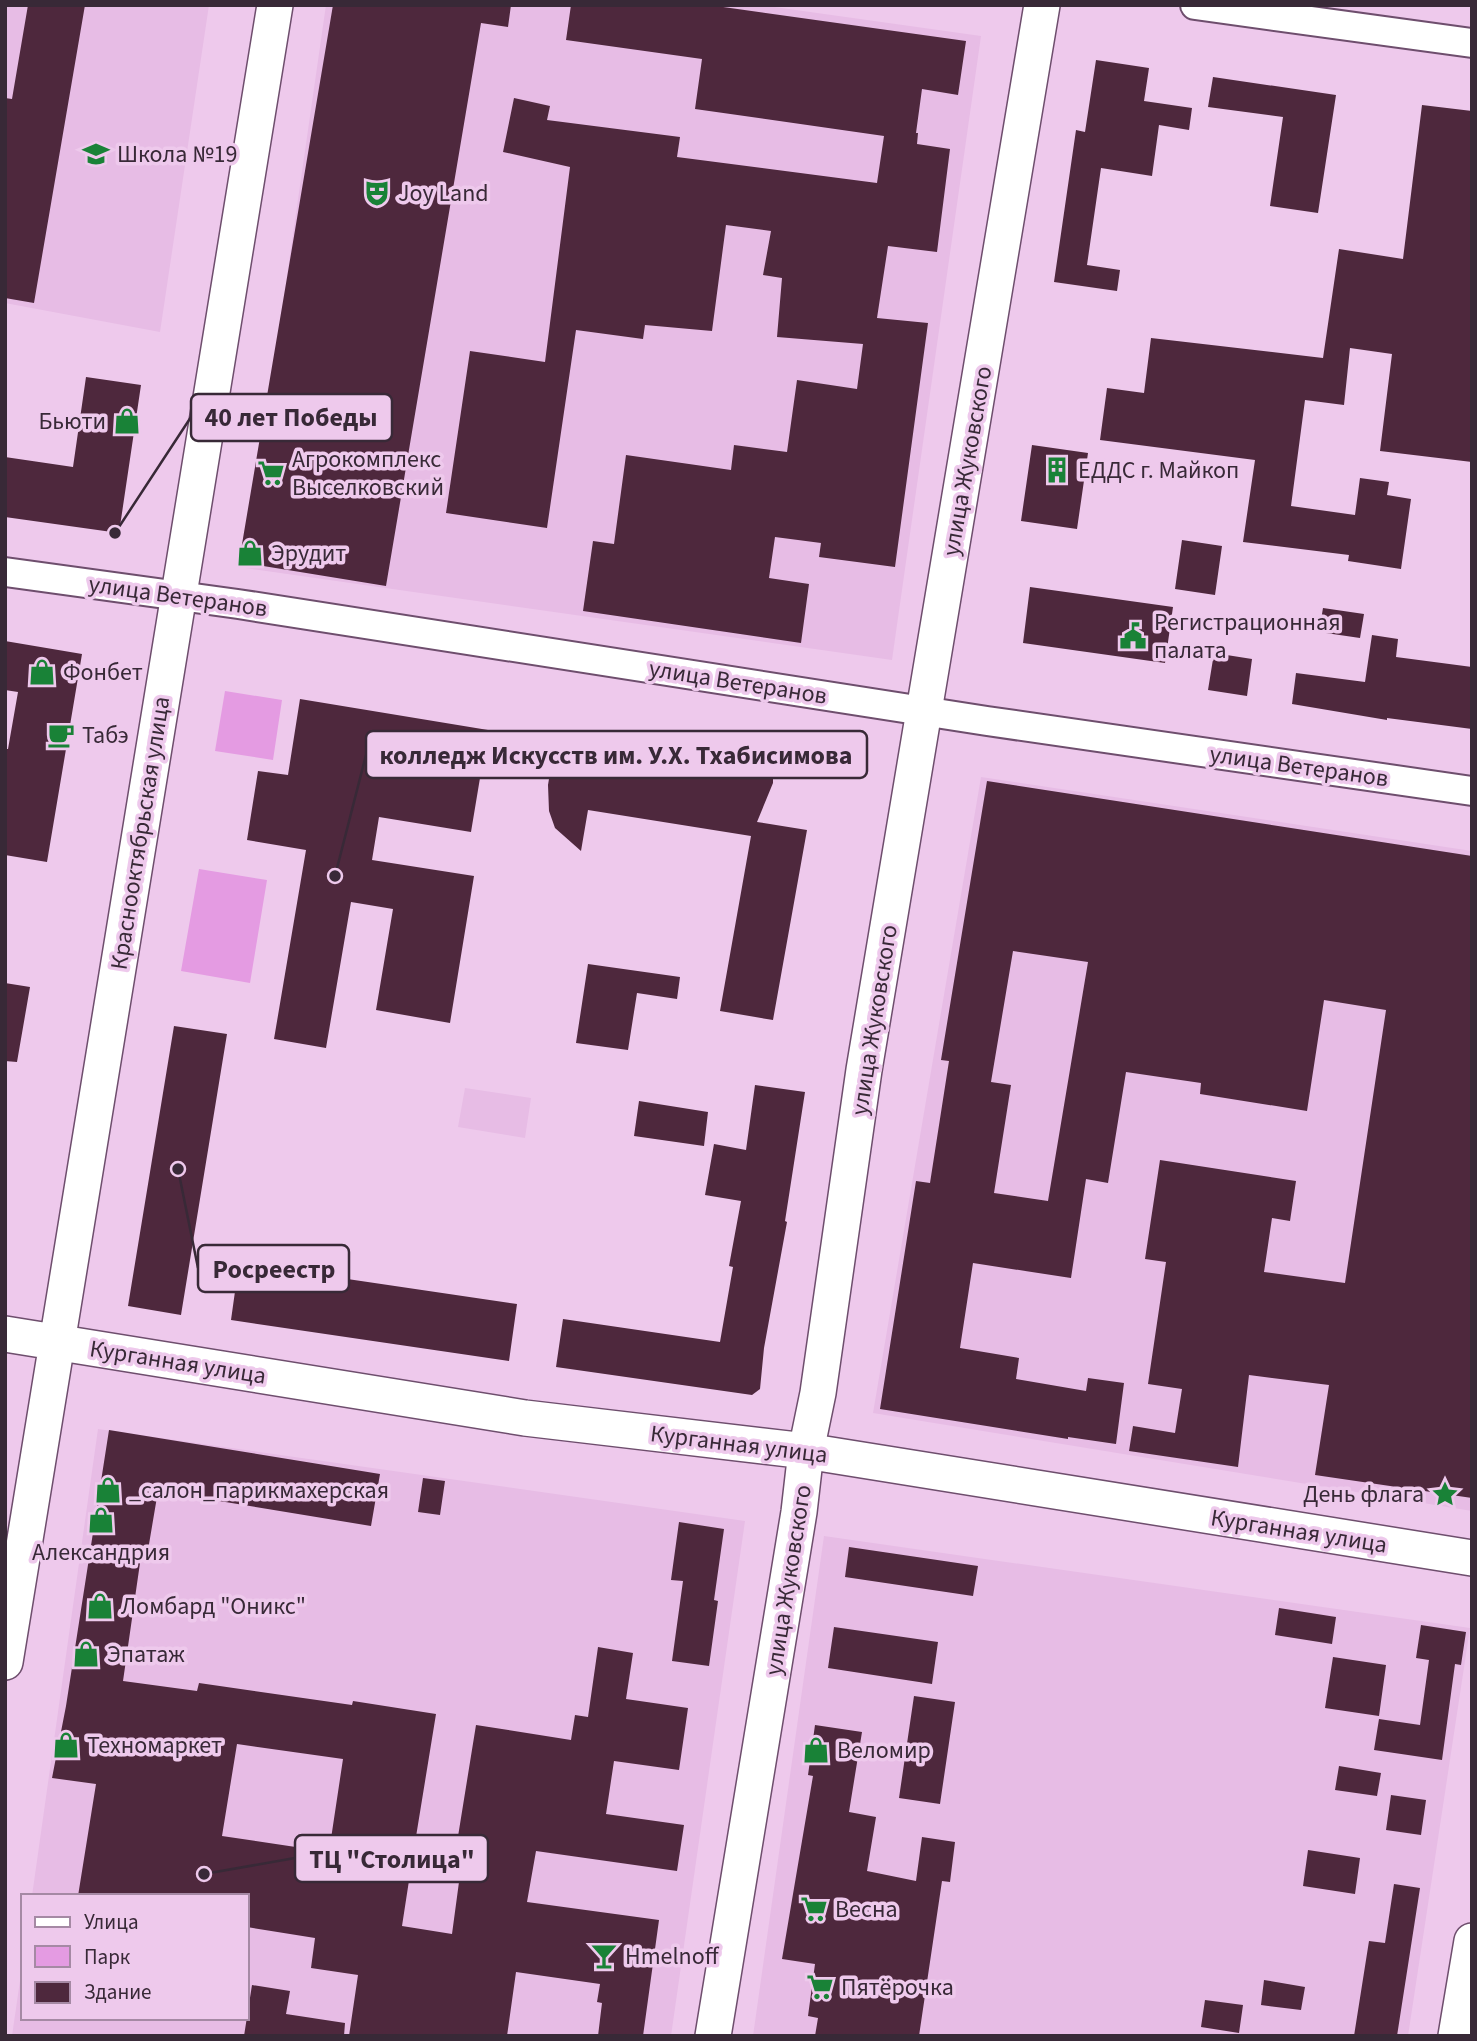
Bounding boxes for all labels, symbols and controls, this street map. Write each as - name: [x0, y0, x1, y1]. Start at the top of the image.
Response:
- place label: Школа №19: [117, 137, 237, 172]
- school or university icon: Школа №19: [81, 139, 111, 169]
- place label: Joy Land: [398, 176, 489, 211]
- theatre icon: Joy Land: [362, 178, 392, 208]
- street label: улица Жуковского: [934, 363, 1001, 559]
- callout: 40 лет Победы: [191, 394, 392, 441]
- text: 40 лет Победы: [205, 399, 377, 436]
- place label: Бьюти: [38, 404, 106, 439]
- shop icon: Бьюти: [112, 406, 142, 436]
- place label: Агрокомплекс Выселковский: [292, 442, 444, 505]
- place label: ЕДДС г. Майкоп: [1078, 453, 1239, 488]
- building icon: ЕДДС г. Майкоп: [1042, 455, 1072, 485]
- supermarket icon: Агрокомплекс Выселковский: [256, 458, 286, 488]
- place label: Эрудит: [271, 536, 346, 571]
- shop icon: Эрудит: [235, 538, 265, 568]
- street label: улица Ветеранов: [86, 567, 269, 626]
- place label: Регистрационная палата: [1154, 605, 1341, 668]
- public building icon: Регистрационная палата: [1118, 621, 1148, 651]
- street label: улица Ветеранов: [646, 651, 829, 714]
- place label: Фонбет: [63, 655, 143, 690]
- shop icon: Фонбет: [27, 657, 57, 687]
- street label: Краснооктябрьская улица: [102, 694, 179, 972]
- place label: Табэ: [82, 718, 129, 753]
- cafe icon: Табэ: [46, 720, 76, 750]
- callout: колледж Искусств им. У.Х. Тхабисимова: [366, 731, 867, 778]
- text: колледж Искусств им. У.Х. Тхабисимова: [380, 737, 852, 774]
- street label: улица Ветеранов: [1207, 737, 1390, 796]
- street label: улица Жуковского: [842, 922, 907, 1118]
- callout: Росреестр: [198, 1245, 349, 1292]
- text: Росреестр: [213, 1251, 335, 1288]
- street label: Курганная улица: [87, 1331, 269, 1394]
- street label: Курганная улица: [648, 1416, 830, 1473]
- place label: _салон_парикмахерская: [129, 1473, 389, 1508]
- shop icon: _салон_парикмахерская: [93, 1475, 123, 1505]
- place label: День флага: [1303, 1477, 1424, 1512]
- place icon: День флага: [1430, 1479, 1460, 1509]
- street label: улица Жуковского: [756, 1482, 821, 1678]
- street label: Курганная улица: [1208, 1500, 1390, 1563]
- shop icon: Александрия: [86, 1505, 116, 1535]
- place label: Александрия: [32, 1535, 170, 1570]
- place label: Ломбард "Оникс": [121, 1589, 306, 1624]
- shop icon: Ломбард "Оникс": [85, 1591, 115, 1621]
- place label: Эпатаж: [107, 1637, 185, 1672]
- shop icon: Эпатаж: [71, 1639, 101, 1669]
- place label: Техномаркет: [87, 1728, 222, 1763]
- shop icon: Техномаркет: [51, 1730, 81, 1760]
- place label: Веломир: [837, 1733, 931, 1768]
- shop icon: Веломир: [801, 1735, 831, 1765]
- callout: ТЦ "Столица": [295, 1835, 488, 1882]
- text: ТЦ "Столица": [309, 1841, 475, 1878]
- place label: Весна: [835, 1892, 898, 1927]
- legend: [21, 1894, 248, 2020]
- supermarket icon: Весна: [799, 1894, 829, 1924]
- text: Улица: [84, 1907, 139, 1937]
- place label: Hmelnoff: [625, 1939, 720, 1974]
- bar icon: Hmelnoff: [589, 1941, 619, 1971]
- text: Парк: [84, 1942, 131, 1972]
- place label: Пятёрочка: [841, 1970, 954, 2005]
- supermarket icon: Пятёрочка: [805, 1972, 835, 2002]
- text: Здание: [84, 1977, 152, 2007]

